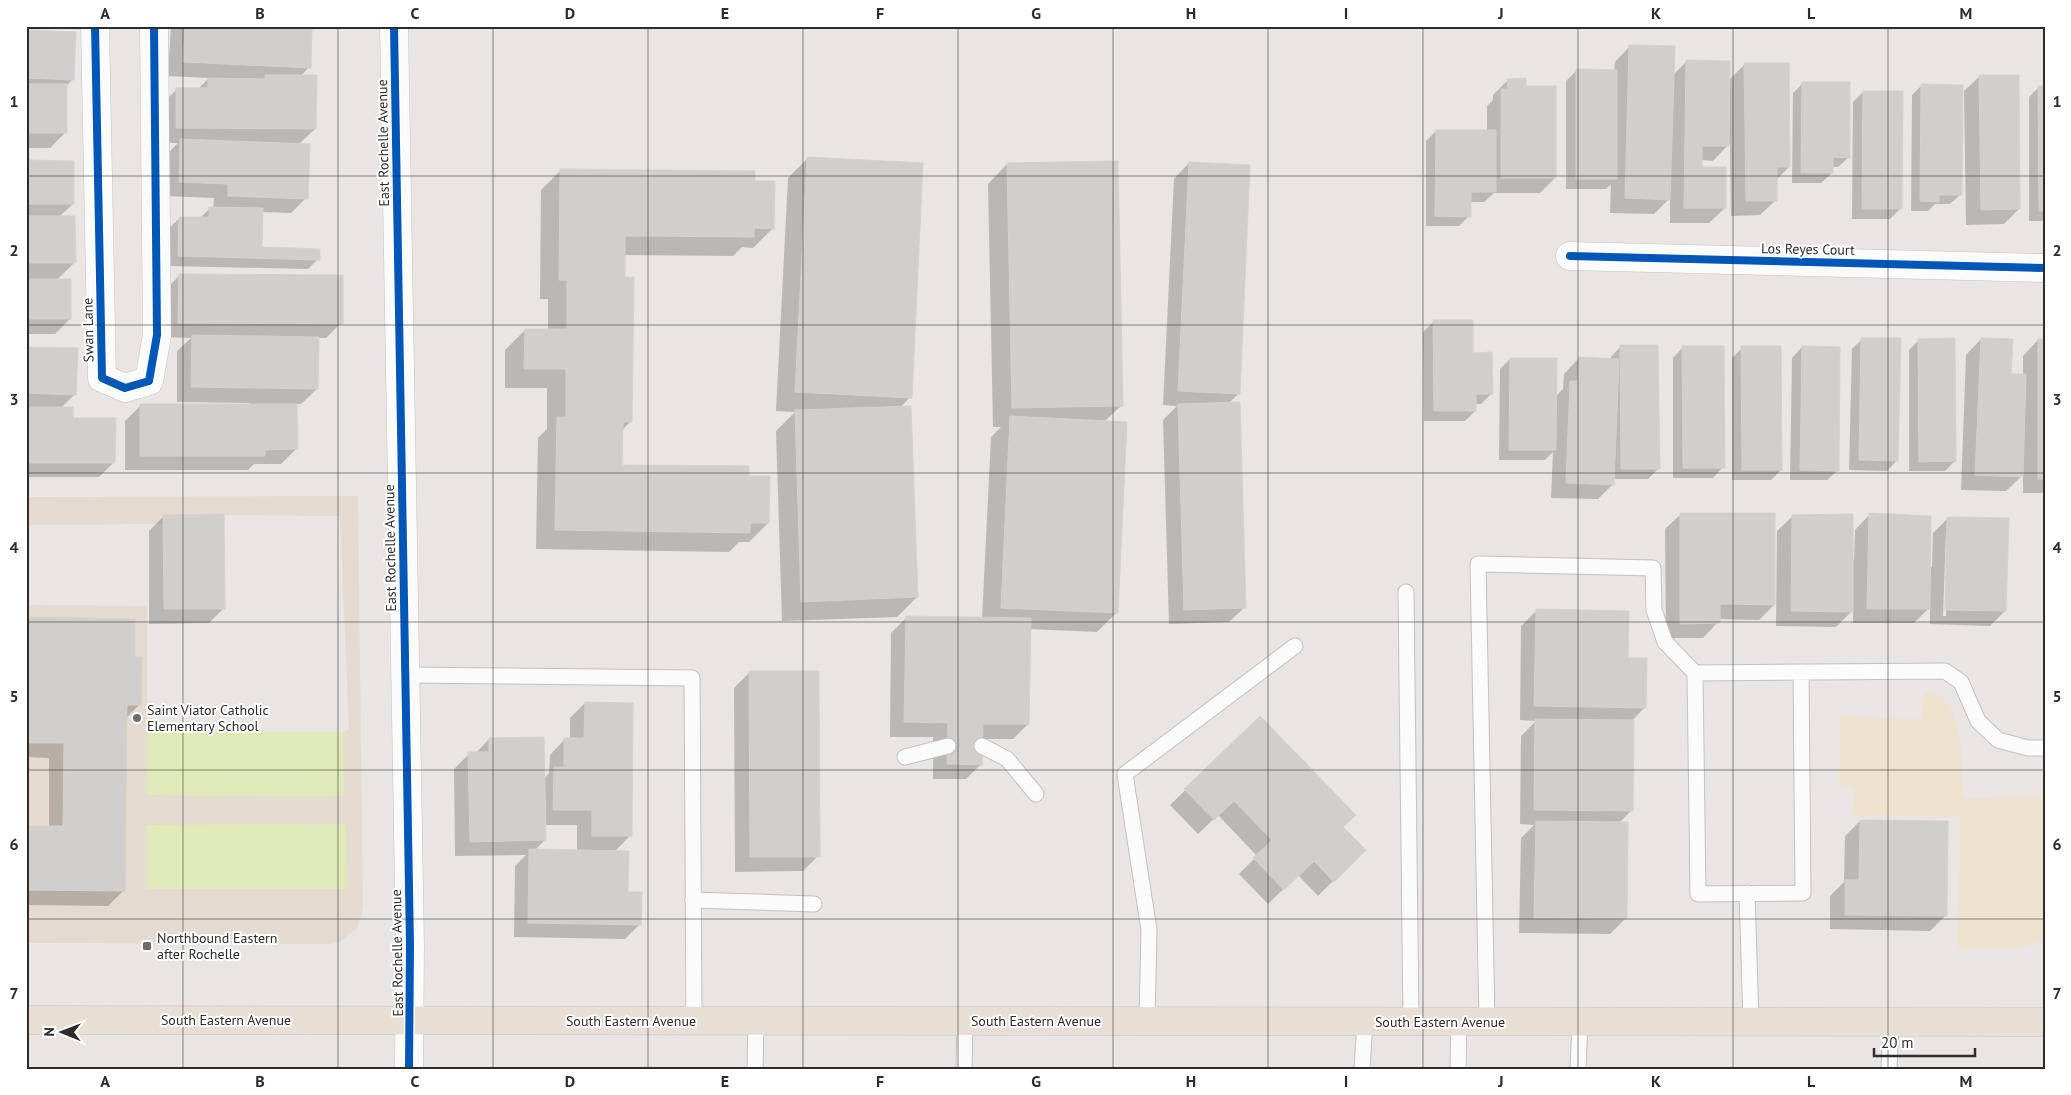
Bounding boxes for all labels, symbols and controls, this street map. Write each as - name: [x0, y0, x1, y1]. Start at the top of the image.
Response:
- text: A: [100, 3, 110, 23]
- text: B: [255, 3, 265, 23]
- text: C: [411, 3, 420, 23]
- text: D: [565, 3, 575, 23]
- text: E: [721, 3, 729, 23]
- text: F: [876, 3, 884, 23]
- text: G: [1031, 3, 1041, 23]
- text: H: [1186, 3, 1196, 23]
- text: I: [1344, 3, 1348, 23]
- text: J: [1497, 3, 1504, 23]
- text: K: [1651, 3, 1661, 23]
- text: L: [1807, 3, 1816, 23]
- text: M: [1960, 3, 1972, 23]
- street label: East Rochelle Avenue: [373, 79, 393, 207]
- text: 1: [9, 91, 19, 111]
- text: 1: [2052, 91, 2062, 111]
- street label: Los Reyes Court: [1761, 239, 1855, 259]
- text: 2: [9, 240, 19, 260]
- text: 2: [2052, 240, 2062, 260]
- street label: Swan Lane: [78, 297, 98, 363]
- text: 3: [9, 389, 19, 409]
- text: 3: [2052, 389, 2062, 409]
- street label: East Rochelle Avenue: [380, 484, 400, 612]
- text: 4: [9, 537, 19, 557]
- text: 4: [2052, 537, 2062, 557]
- text: 5: [9, 686, 19, 706]
- text: 5: [2052, 686, 2062, 706]
- place label: Saint Viator Catholic Elementary School: [147, 701, 269, 735]
- marker: Saint Viator Catholic Elementary School: [131, 712, 143, 724]
- text: 6: [9, 834, 19, 854]
- text: 6: [2052, 834, 2062, 854]
- street label: East Rochelle Avenue: [387, 889, 407, 1017]
- place label: Northbound Eastern after Rochelle: [157, 929, 278, 963]
- marker: Northbound Eastern after Rochelle: [141, 940, 153, 952]
- text: 7: [9, 983, 19, 1003]
- text: 7: [2052, 983, 2062, 1003]
- north arrow: [38, 1008, 88, 1058]
- street label: South Eastern Avenue: [161, 1011, 291, 1029]
- street label: South Eastern Avenue: [566, 1012, 696, 1030]
- street label: South Eastern Avenue: [971, 1012, 1101, 1030]
- street label: South Eastern Avenue: [1375, 1013, 1505, 1031]
- scale bar: [1874, 1025, 1975, 1057]
- text: N: [40, 1027, 58, 1037]
- text: 20 m: [1881, 1033, 1914, 1052]
- text: A: [100, 1071, 110, 1091]
- text: B: [255, 1071, 265, 1091]
- text: C: [411, 1071, 420, 1091]
- text: D: [565, 1071, 575, 1091]
- text: E: [721, 1071, 729, 1091]
- text: F: [876, 1071, 884, 1091]
- text: G: [1031, 1071, 1041, 1091]
- text: H: [1186, 1071, 1196, 1091]
- text: I: [1344, 1071, 1348, 1091]
- text: J: [1497, 1071, 1504, 1091]
- text: K: [1651, 1071, 1661, 1091]
- text: L: [1807, 1071, 1816, 1091]
- text: M: [1960, 1071, 1972, 1091]

